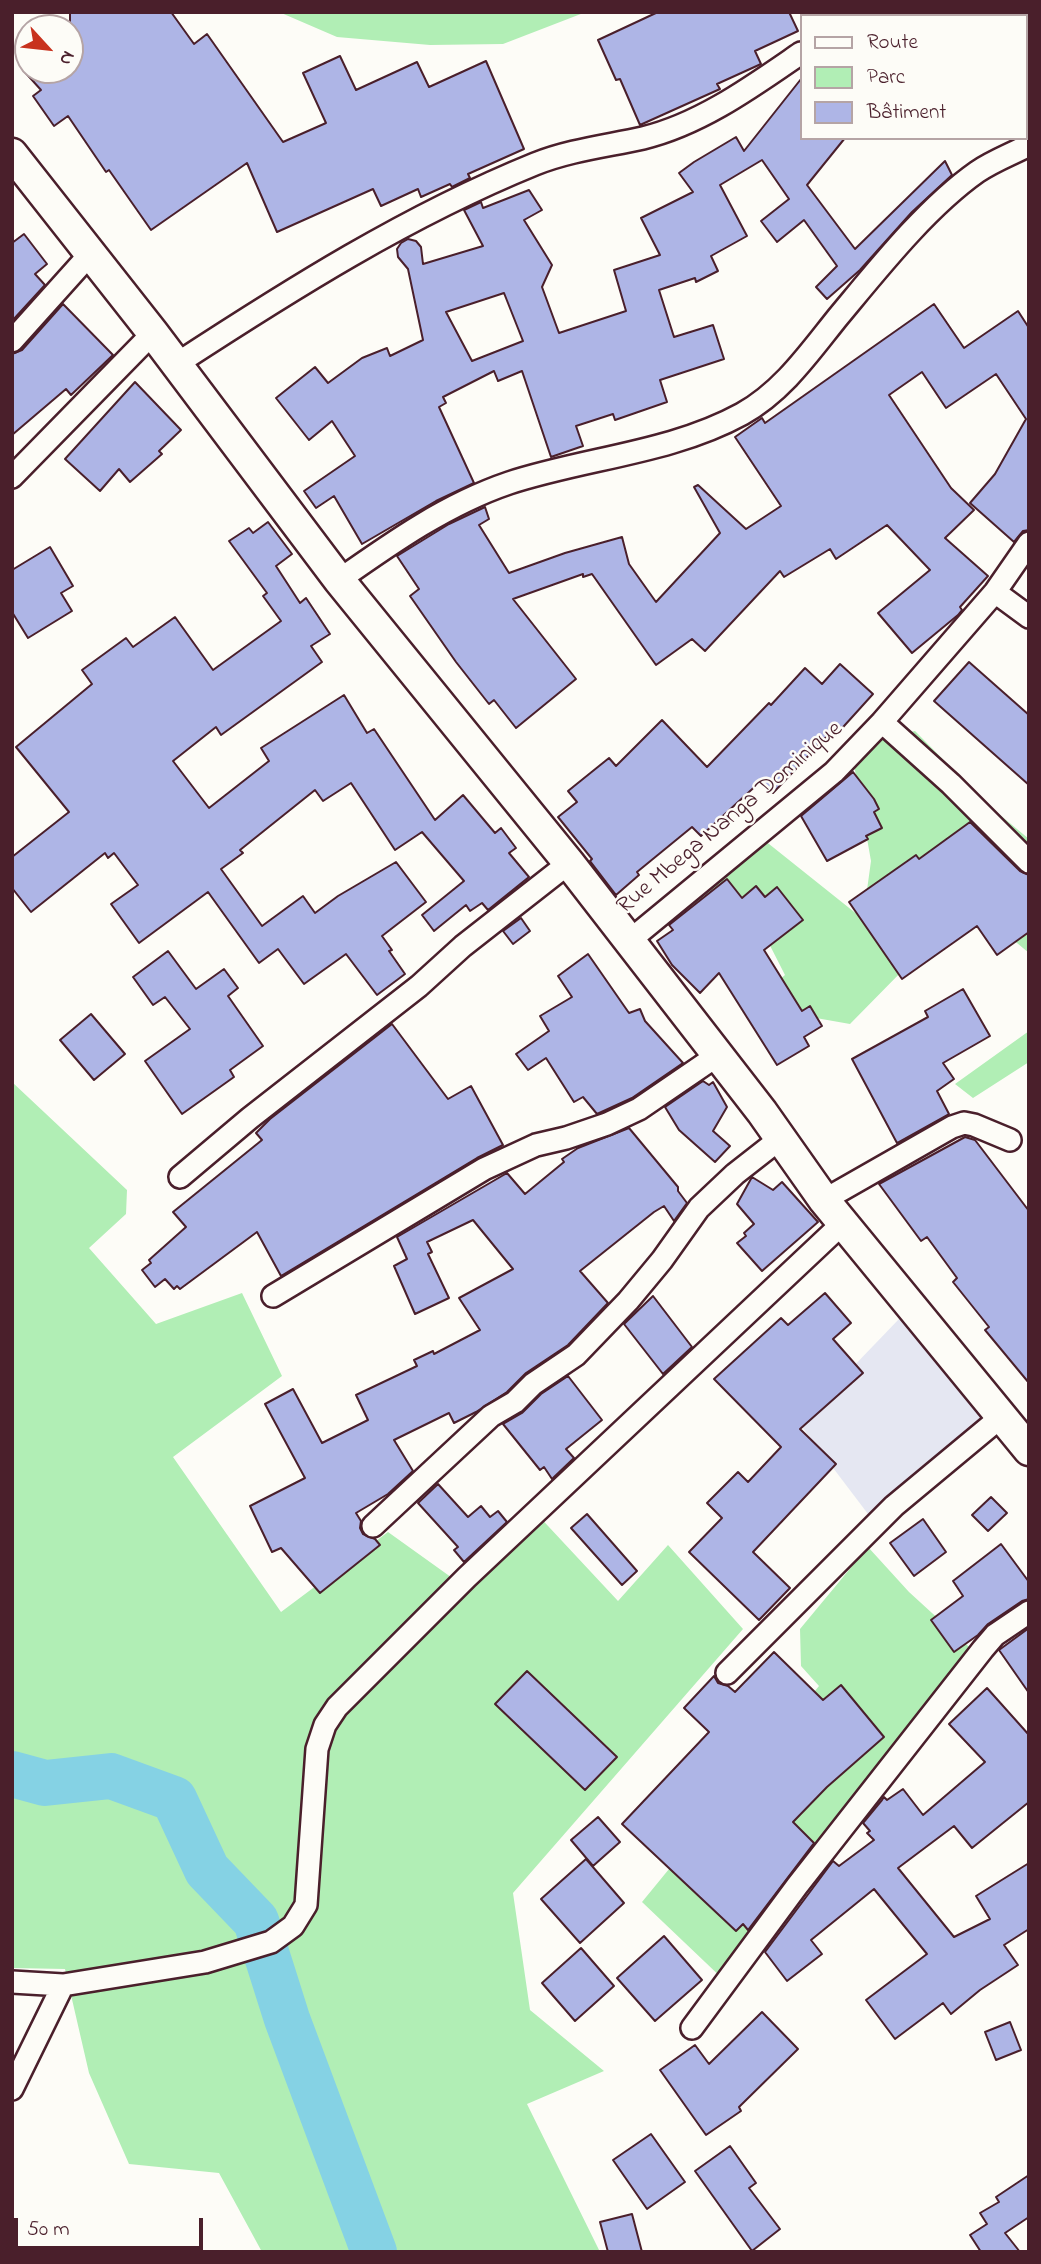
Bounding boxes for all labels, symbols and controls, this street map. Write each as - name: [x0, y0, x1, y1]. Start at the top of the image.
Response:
- north arrow: [14, 14, 84, 84]
- legend: [800, 14, 1027, 140]
- text: Route: [867, 28, 918, 58]
- text: N: [51, 46, 81, 70]
- text: Parc: [867, 63, 905, 93]
- text: Bâtiment: [867, 98, 946, 128]
- street label: Rue Mbega Nanga Dominique: [612, 716, 850, 922]
- scale bar: [18, 2204, 206, 2248]
- text: 50 m: [27, 2215, 70, 2245]

